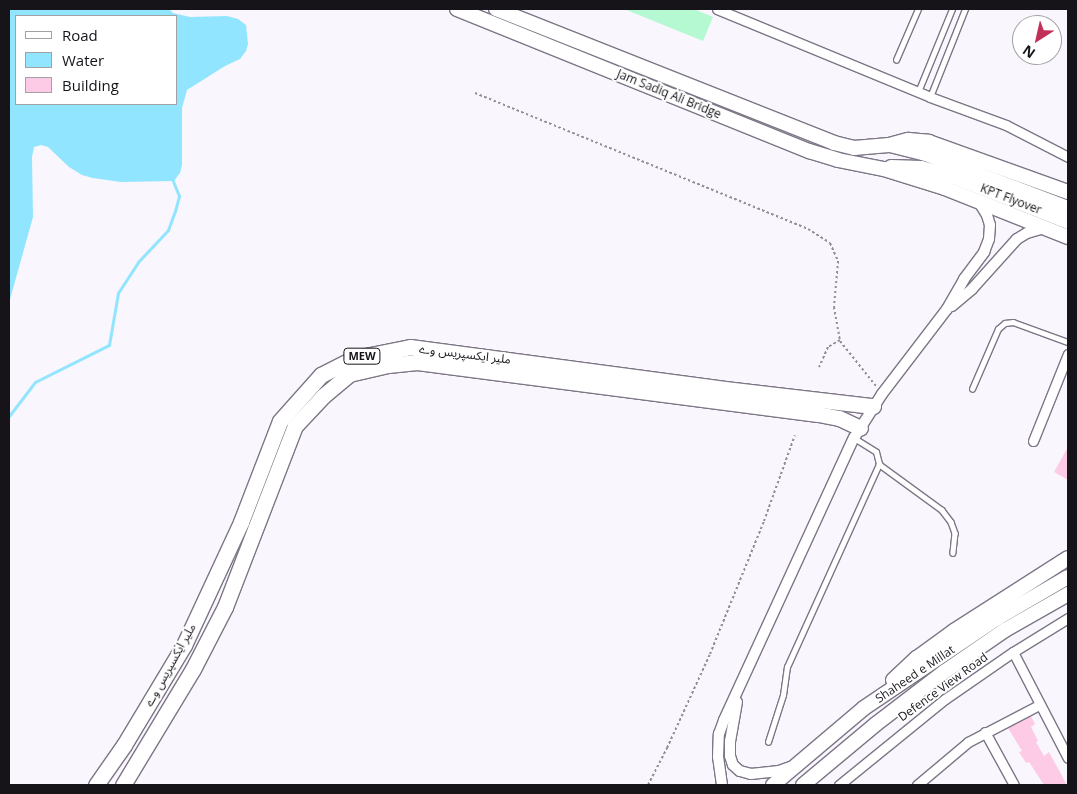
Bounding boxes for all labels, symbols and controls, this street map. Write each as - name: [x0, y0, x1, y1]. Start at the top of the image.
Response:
- legend: [15, 15, 178, 105]
- north arrow: [1012, 15, 1062, 65]
- text: Road: [62, 25, 98, 45]
- text: N: [1019, 41, 1039, 63]
- text: Water: [62, 50, 104, 70]
- street label: Jam Sadiq Ali Bridge: [615, 66, 723, 122]
- text: Building: [62, 75, 119, 95]
- street label: KPT Flyover: [978, 181, 1044, 217]
- street label: ملیر ایکسپریس وے: [418, 341, 512, 367]
- road number: MEW: [343, 348, 381, 364]
- street label: ملیر ایکسپریس وے: [141, 621, 199, 709]
- street label: Shaheed e Millat: [873, 642, 957, 706]
- street label: Defence View Road: [895, 650, 991, 724]

